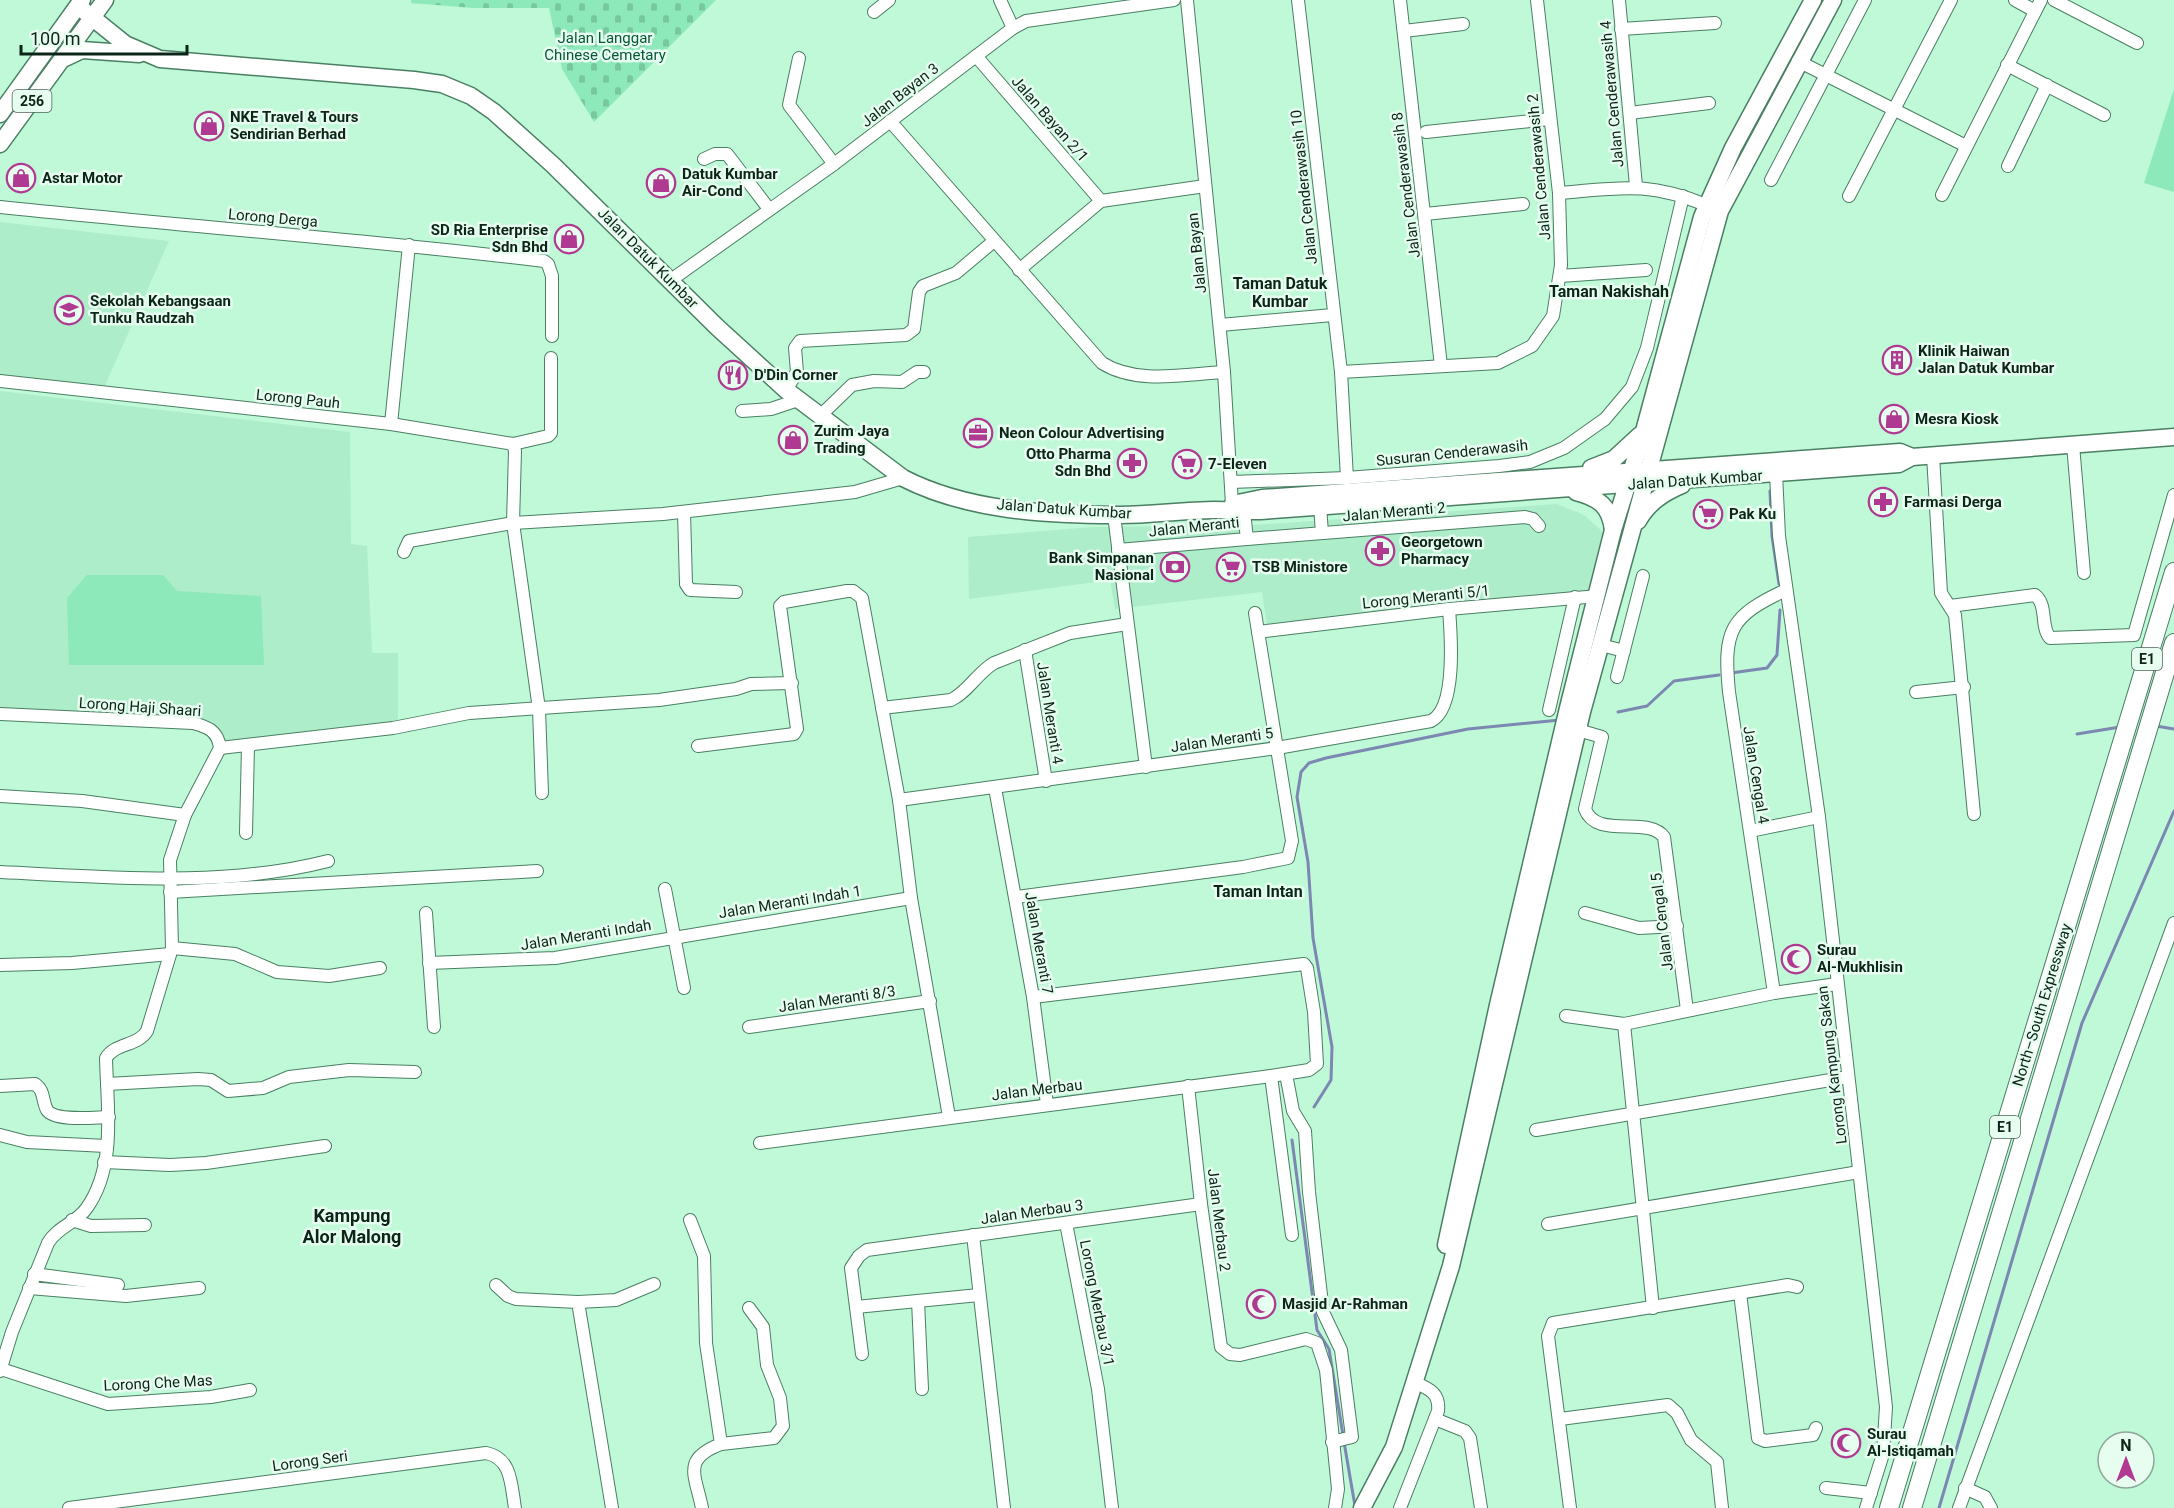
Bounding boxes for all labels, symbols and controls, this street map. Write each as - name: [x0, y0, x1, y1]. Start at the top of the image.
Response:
- scale bar: [21, 18, 188, 56]
- street label: Jalan Cenderawasih 4: [1597, 20, 1627, 168]
- text: 100 m: [30, 28, 81, 49]
- park label: Jalan Langgar Chinese Cemetary: [544, 29, 666, 64]
- street label: Jalan Bayan 3: [858, 59, 942, 131]
- street label: Jalan Bayan 2/1: [1008, 72, 1092, 166]
- road number: 256: [12, 90, 51, 112]
- street label: Jalan Cenderawasih 2: [1524, 93, 1554, 241]
- place label: NKE Travel & Tours Sendirian Berhad: [230, 108, 359, 143]
- street label: Jalan Cenderawasih 10: [1287, 109, 1321, 265]
- shop icon: NKE Travel & Tours Sendirian Berhad: [193, 110, 225, 142]
- street label: Jalan Cenderawasih 8: [1388, 111, 1424, 259]
- shop icon: Astar Motor: [5, 162, 37, 194]
- place label: Datuk Kumbar Air-Cond: [682, 165, 778, 200]
- shop icon: Datuk Kumbar Air-Cond: [645, 167, 677, 199]
- place label: Astar Motor: [42, 169, 123, 187]
- street label: Jalan Datuk Kumbar: [594, 204, 702, 312]
- street label: Lorong Derga: [227, 205, 319, 231]
- street label: Jalan Bayan: [1184, 212, 1210, 294]
- place label: SD Ria Enterprise Sdn Bhd: [431, 221, 548, 256]
- shop icon: SD Ria Enterprise Sdn Bhd: [553, 223, 585, 255]
- district label: Taman Datuk Kumbar: [1233, 274, 1328, 311]
- district label: Taman Nakishah: [1549, 282, 1669, 301]
- place label: Sekolah Kebangsaan Tunku Raudzah: [90, 292, 231, 327]
- school or university icon: Sekolah Kebangsaan Tunku Raudzah: [53, 294, 85, 326]
- place label: Klinik Haiwan Jalan Datuk Kumbar: [1918, 342, 2055, 377]
- building icon: Klinik Haiwan Jalan Datuk Kumbar: [1881, 344, 1913, 376]
- restaurant icon: D'Din Corner: [717, 359, 749, 391]
- place label: D'Din Corner: [754, 366, 838, 384]
- street label: Lorong Pauh: [255, 386, 341, 412]
- shop icon: Mesra Kiosk: [1878, 403, 1910, 435]
- place label: Mesra Kiosk: [1915, 410, 2000, 428]
- office icon: Neon Colour Advertising: [962, 417, 994, 449]
- place label: Zurim Jaya Trading: [814, 422, 889, 457]
- shop icon: Zurim Jaya Trading: [777, 424, 809, 456]
- place label: Neon Colour Advertising: [999, 424, 1164, 442]
- street label: Susuran Cenderawasih: [1375, 436, 1529, 470]
- place label: Otto Pharma Sdn Bhd: [1026, 445, 1111, 480]
- pharmacy icon: Otto Pharma Sdn Bhd: [1116, 447, 1148, 479]
- supermarket icon: 7-Eleven: [1171, 448, 1203, 480]
- place label: 7-Eleven: [1208, 455, 1267, 473]
- street label: Jalan Datuk Kumbar: [1627, 466, 1763, 494]
- pharmacy icon: Farmasi Derga: [1867, 486, 1899, 518]
- place label: Farmasi Derga: [1904, 493, 2002, 511]
- street label: Jalan Datuk Kumbar: [996, 495, 1132, 523]
- supermarket icon: Pak Ku: [1692, 498, 1724, 530]
- street label: Jalan Meranti 2: [1342, 499, 1446, 525]
- place label: Pak Ku: [1729, 505, 1776, 523]
- street label: Jalan Meranti: [1148, 513, 1240, 541]
- place label: Georgetown Pharmacy: [1401, 533, 1483, 568]
- pharmacy icon: Georgetown Pharmacy: [1364, 535, 1396, 567]
- place label: Bank Simpanan Nasional: [1049, 549, 1154, 584]
- bank icon: Bank Simpanan Nasional: [1159, 551, 1191, 583]
- supermarket icon: TSB Ministore: [1215, 551, 1247, 583]
- place label: TSB Ministore: [1252, 558, 1348, 576]
- street label: Lorong Meranti 5/1: [1361, 581, 1491, 613]
- road number: E1: [2132, 648, 2162, 670]
- street label: Jalan Meranti 4: [1033, 661, 1067, 766]
- street label: Lorong Haji Shaari: [78, 694, 202, 720]
- street label: Jalan Meranti 5: [1170, 724, 1274, 756]
- street label: Jalan Cengal 4: [1739, 725, 1773, 826]
- street label: Jalan Cengal 5: [1647, 872, 1677, 972]
- street label: Jalan Meranti Indah 1: [717, 882, 863, 922]
- district label: Taman Intan: [1213, 882, 1303, 901]
- street label: Jalan Meranti 7: [1021, 891, 1057, 995]
- street label: Jalan Meranti Indah: [519, 916, 653, 954]
- street label: North–South Expressway: [2009, 921, 2075, 1089]
- place label: Surau Al-Mukhlisin: [1817, 941, 1903, 976]
- mosque icon: Surau Al-Mukhlisin: [1780, 943, 1812, 975]
- street label: Jalan Meranti 8/3: [777, 982, 897, 1016]
- street label: Lorong Kampung Sakan: [1813, 985, 1851, 1145]
- street label: Jalan Merbau: [991, 1076, 1083, 1104]
- road number: E1: [1990, 1116, 2020, 1138]
- street label: Jalan Merbau 2: [1204, 1168, 1234, 1272]
- street label: Jalan Merbau 3: [980, 1196, 1084, 1228]
- district label: Kampung Alor Malong: [303, 1205, 401, 1247]
- street label: Lorong Merbau 3/1: [1076, 1238, 1118, 1368]
- mosque icon: Masjid Ar-Rahman: [1245, 1288, 1277, 1320]
- place label: Masjid Ar-Rahman: [1282, 1295, 1408, 1313]
- street label: Lorong Che Mas: [103, 1371, 213, 1395]
- place label: Surau Al-Istiqamah: [1867, 1425, 1954, 1460]
- mosque icon: Surau Al-Istiqamah: [1830, 1427, 1862, 1459]
- north arrow: [2096, 1430, 2156, 1490]
- text: N: [2120, 1436, 2132, 1455]
- street label: Lorong Seri: [271, 1447, 349, 1475]

